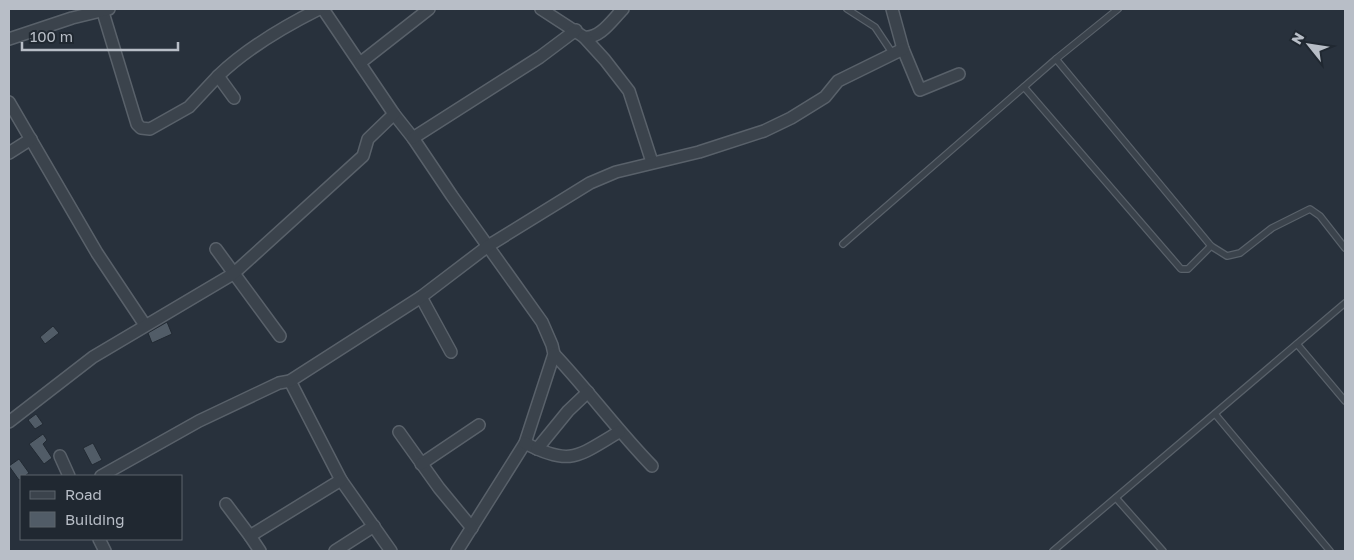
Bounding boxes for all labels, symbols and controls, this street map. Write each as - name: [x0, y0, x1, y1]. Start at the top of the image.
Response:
- scale bar: [22, 20, 179, 52]
- north arrow: [1284, 20, 1334, 70]
- text: 100 m: [30, 27, 73, 45]
- text: N: [1287, 29, 1307, 47]
- legend: [20, 475, 182, 540]
- text: Road: [65, 485, 102, 503]
- text: Building: [65, 510, 125, 528]

